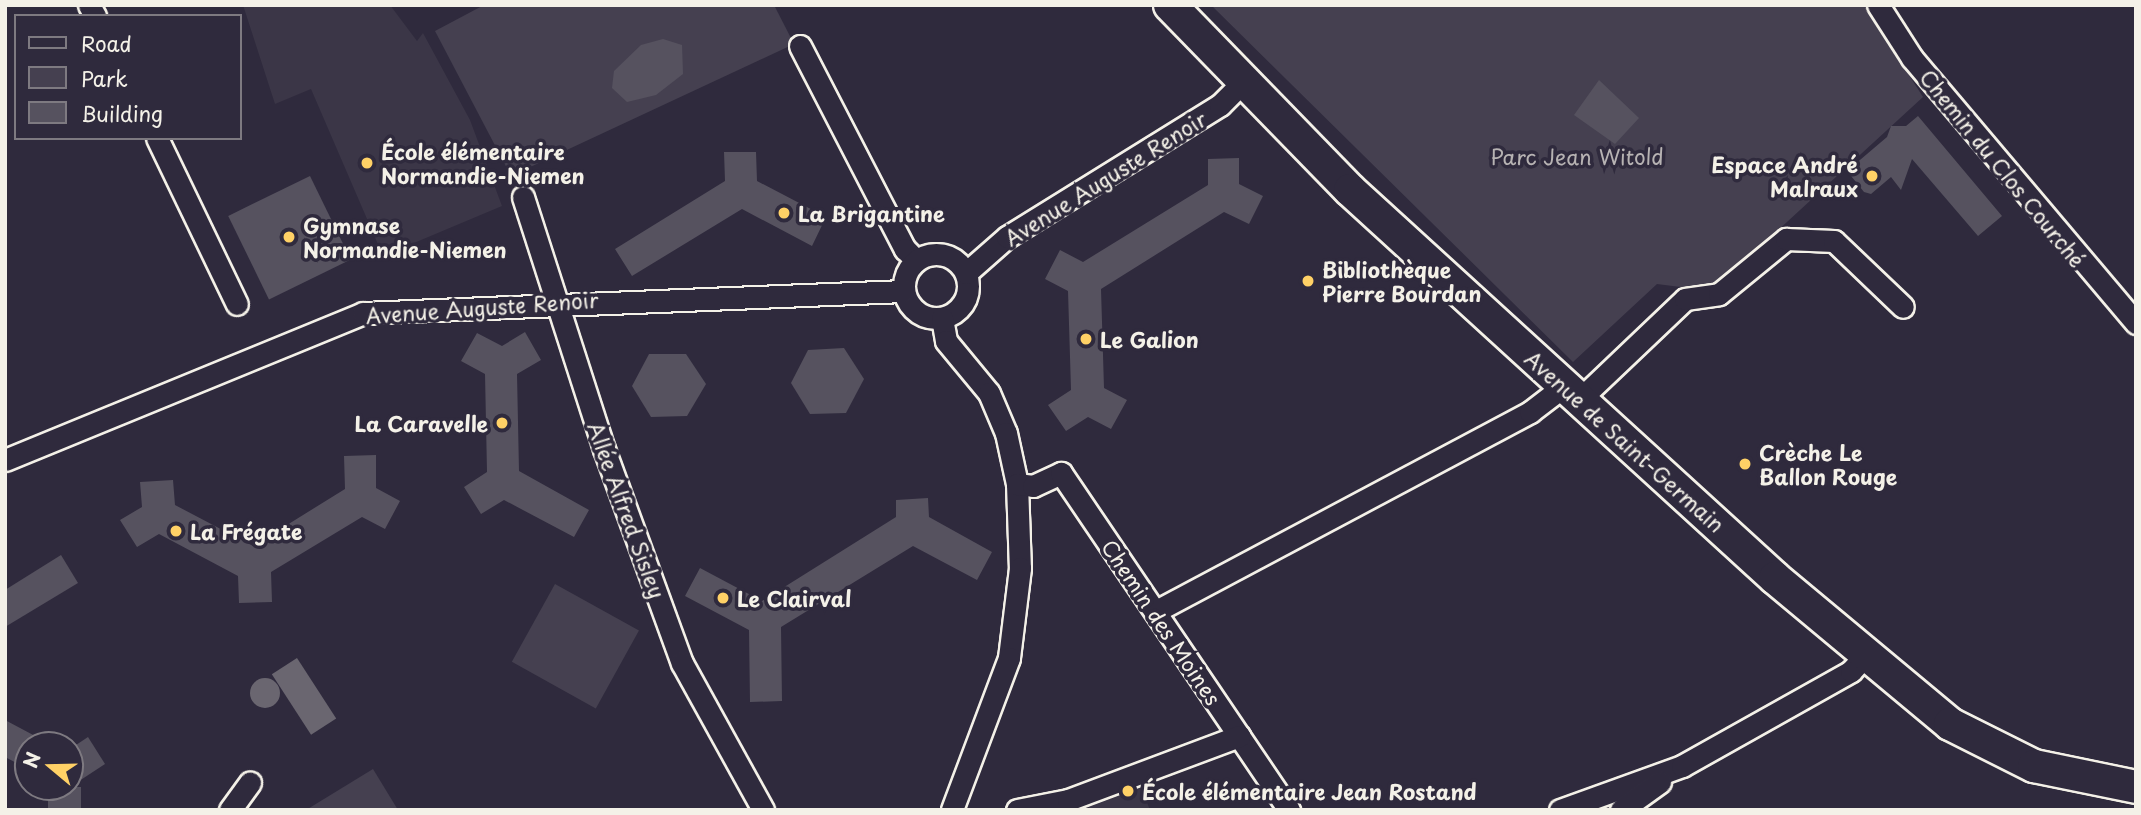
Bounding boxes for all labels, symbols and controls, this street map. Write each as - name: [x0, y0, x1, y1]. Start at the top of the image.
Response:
- legend: [14, 14, 242, 140]
- text: Road: [81, 27, 132, 59]
- text: Park: [81, 62, 128, 94]
- street label: Chemin du Clos Courché: [1915, 64, 2091, 272]
- text: Building: [81, 97, 163, 129]
- street label: Avenue Auguste Renoir: [1000, 106, 1210, 250]
- place label: École élémentaire Normandie-Niemen: [381, 138, 585, 188]
- park label: Parc Jean Witold: [1491, 143, 1663, 169]
- place label: Espace André Malraux: [1712, 151, 1858, 201]
- marker: École élémentaire Normandie-Niemen: [359, 155, 375, 171]
- marker: Espace André Malraux: [1864, 168, 1880, 184]
- place label: La Brigantine: [798, 200, 945, 226]
- marker: La Brigantine: [776, 205, 792, 221]
- place label: Gymnase Normandie-Niemen: [303, 212, 507, 262]
- marker: Gymnase Normandie-Niemen: [281, 229, 297, 245]
- place label: Bibliothèque Pierre Bourdan: [1322, 256, 1483, 306]
- marker: Bibliothèque Pierre Bourdan: [1300, 273, 1316, 289]
- street label: Avenue Auguste Renoir: [365, 286, 599, 328]
- place label: Le Galion: [1100, 326, 1200, 352]
- marker: Le Galion: [1078, 331, 1094, 347]
- street label: Avenue de Saint-Germain: [1520, 345, 1730, 537]
- place label: La Caravelle: [356, 410, 488, 436]
- marker: La Caravelle: [494, 415, 510, 431]
- street label: Allée Alfred Sisley: [583, 418, 671, 602]
- place label: Crèche Le Ballon Rouge: [1759, 439, 1897, 489]
- marker: Crèche Le Ballon Rouge: [1737, 456, 1753, 472]
- place label: La Frégate: [190, 518, 302, 544]
- marker: La Frégate: [168, 523, 184, 539]
- street label: Chemin des Moines: [1097, 535, 1227, 709]
- place label: Le Clairval: [737, 585, 852, 611]
- marker: Le Clairval: [715, 590, 731, 606]
- north arrow: [14, 731, 84, 801]
- text: N: [15, 748, 47, 771]
- place label: École élémentaire Jean Rostand: [1142, 778, 1480, 804]
- marker: École élémentaire Jean Rostand: [1120, 783, 1136, 799]

